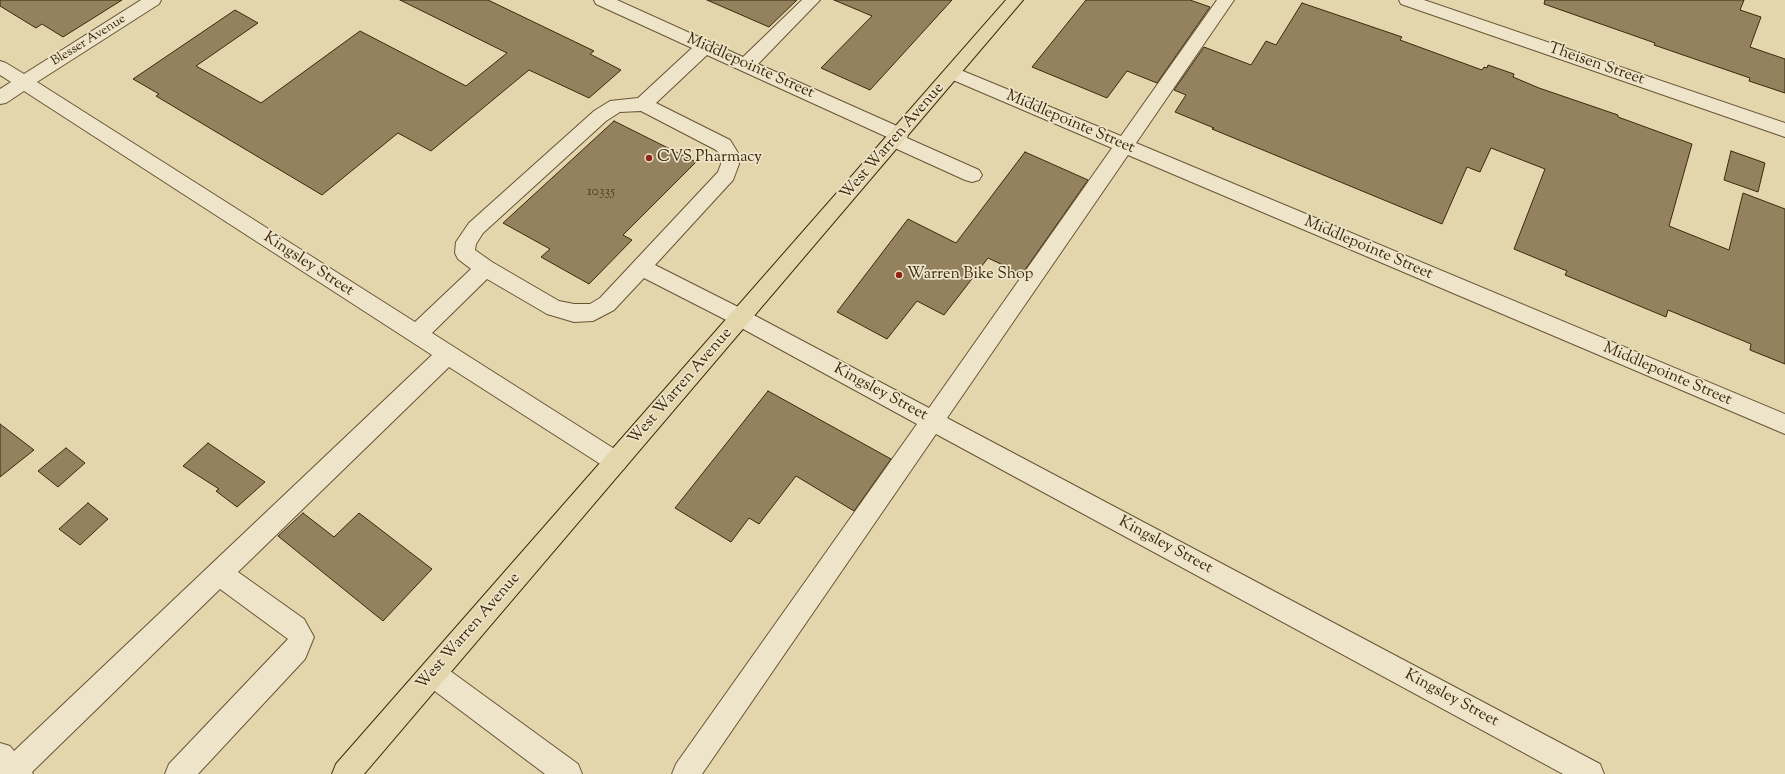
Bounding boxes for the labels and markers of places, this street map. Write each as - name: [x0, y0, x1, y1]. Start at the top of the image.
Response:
- place label: CVS Pharmacy: [657, 148, 762, 168]
- marker: CVS Pharmacy: [644, 153, 654, 163]
- place label: Warren Bike Shop: [907, 265, 1033, 285]
- marker: Warren Bike Shop: [894, 270, 904, 280]

